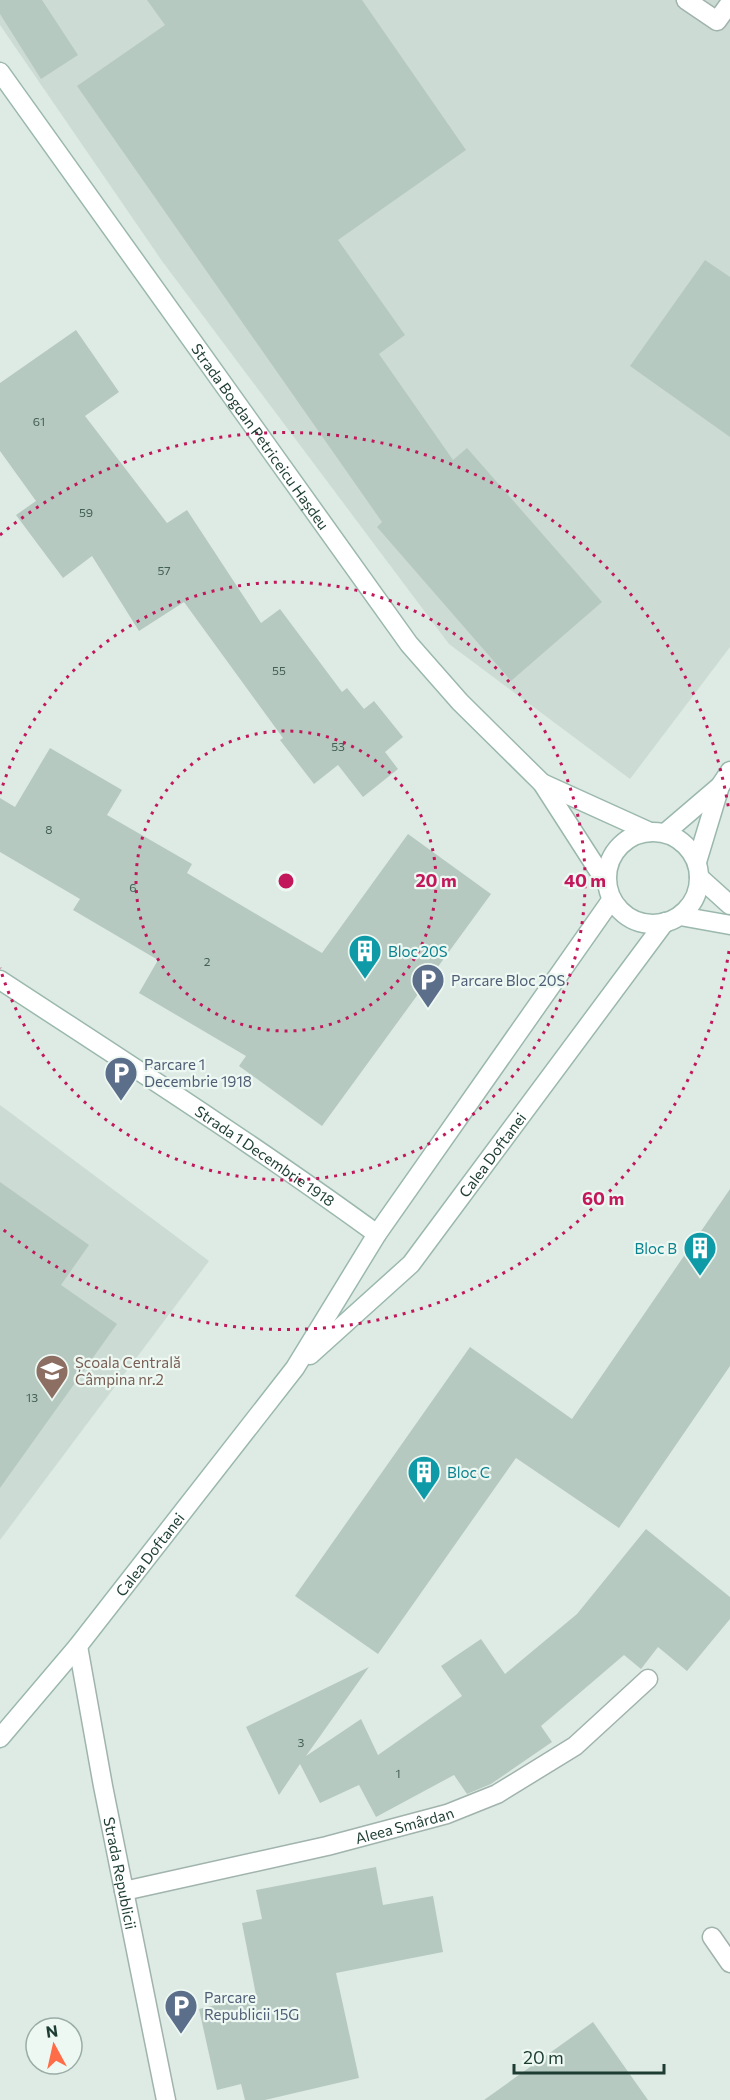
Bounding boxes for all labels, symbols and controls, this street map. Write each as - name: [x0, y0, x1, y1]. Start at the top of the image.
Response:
- street label: Strada Bogdan Petriceicu Hașdeu: [188, 340, 333, 533]
- house number: 61: [33, 414, 45, 428]
- house number: 59: [79, 505, 93, 519]
- house number: 57: [157, 563, 171, 577]
- house number: 55: [272, 663, 286, 677]
- house number: 53: [331, 739, 345, 753]
- house number: 8: [45, 822, 53, 836]
- text: 20 m: [415, 869, 457, 891]
- text: 40 m: [564, 869, 606, 891]
- centre of rings: [276, 871, 296, 891]
- house number: 6: [129, 880, 137, 894]
- building icon: Bloc 20S: [347, 933, 383, 980]
- place label: Bloc 20S: [388, 942, 448, 960]
- house number: 2: [204, 954, 211, 968]
- parking icon: Parcare Bloc 20S: [410, 962, 446, 1009]
- place label: Parcare Bloc 20S: [451, 971, 566, 989]
- parking icon: Parcare 1 Decembrie 1918: [103, 1055, 139, 1102]
- place label: Parcare 1 Decembrie 1918: [144, 1055, 252, 1090]
- street label: Strada 1 Decembrie 1918: [192, 1102, 338, 1210]
- street label: Calea Doftanei: [455, 1109, 529, 1201]
- text: 60 m: [582, 1187, 624, 1209]
- building icon: Bloc B: [682, 1230, 718, 1277]
- place label: Bloc B: [635, 1239, 677, 1257]
- school or university icon: Școala Centrală Câmpina nr.2: [34, 1353, 70, 1400]
- place label: Școala Centrală Câmpina nr.2: [75, 1353, 181, 1388]
- house number: 13: [26, 1390, 38, 1404]
- building icon: Bloc C: [406, 1454, 442, 1501]
- place label: Bloc C: [447, 1463, 490, 1481]
- street label: Calea Doftanei: [111, 1509, 188, 1600]
- house number: 3: [298, 1735, 305, 1749]
- house number: 1: [395, 1766, 401, 1780]
- street label: Aleea Smârdan: [353, 1803, 456, 1847]
- street label: Strada Republicii: [100, 1815, 141, 1931]
- parking icon: Parcare Republicii 15G: [163, 1988, 199, 2035]
- place label: Parcare Republicii 15G: [204, 1988, 299, 2023]
- north arrow: [24, 2016, 84, 2076]
- text: N: [45, 2020, 59, 2041]
- scale bar: [514, 2037, 664, 2075]
- text: 20 m: [523, 2046, 564, 2068]

